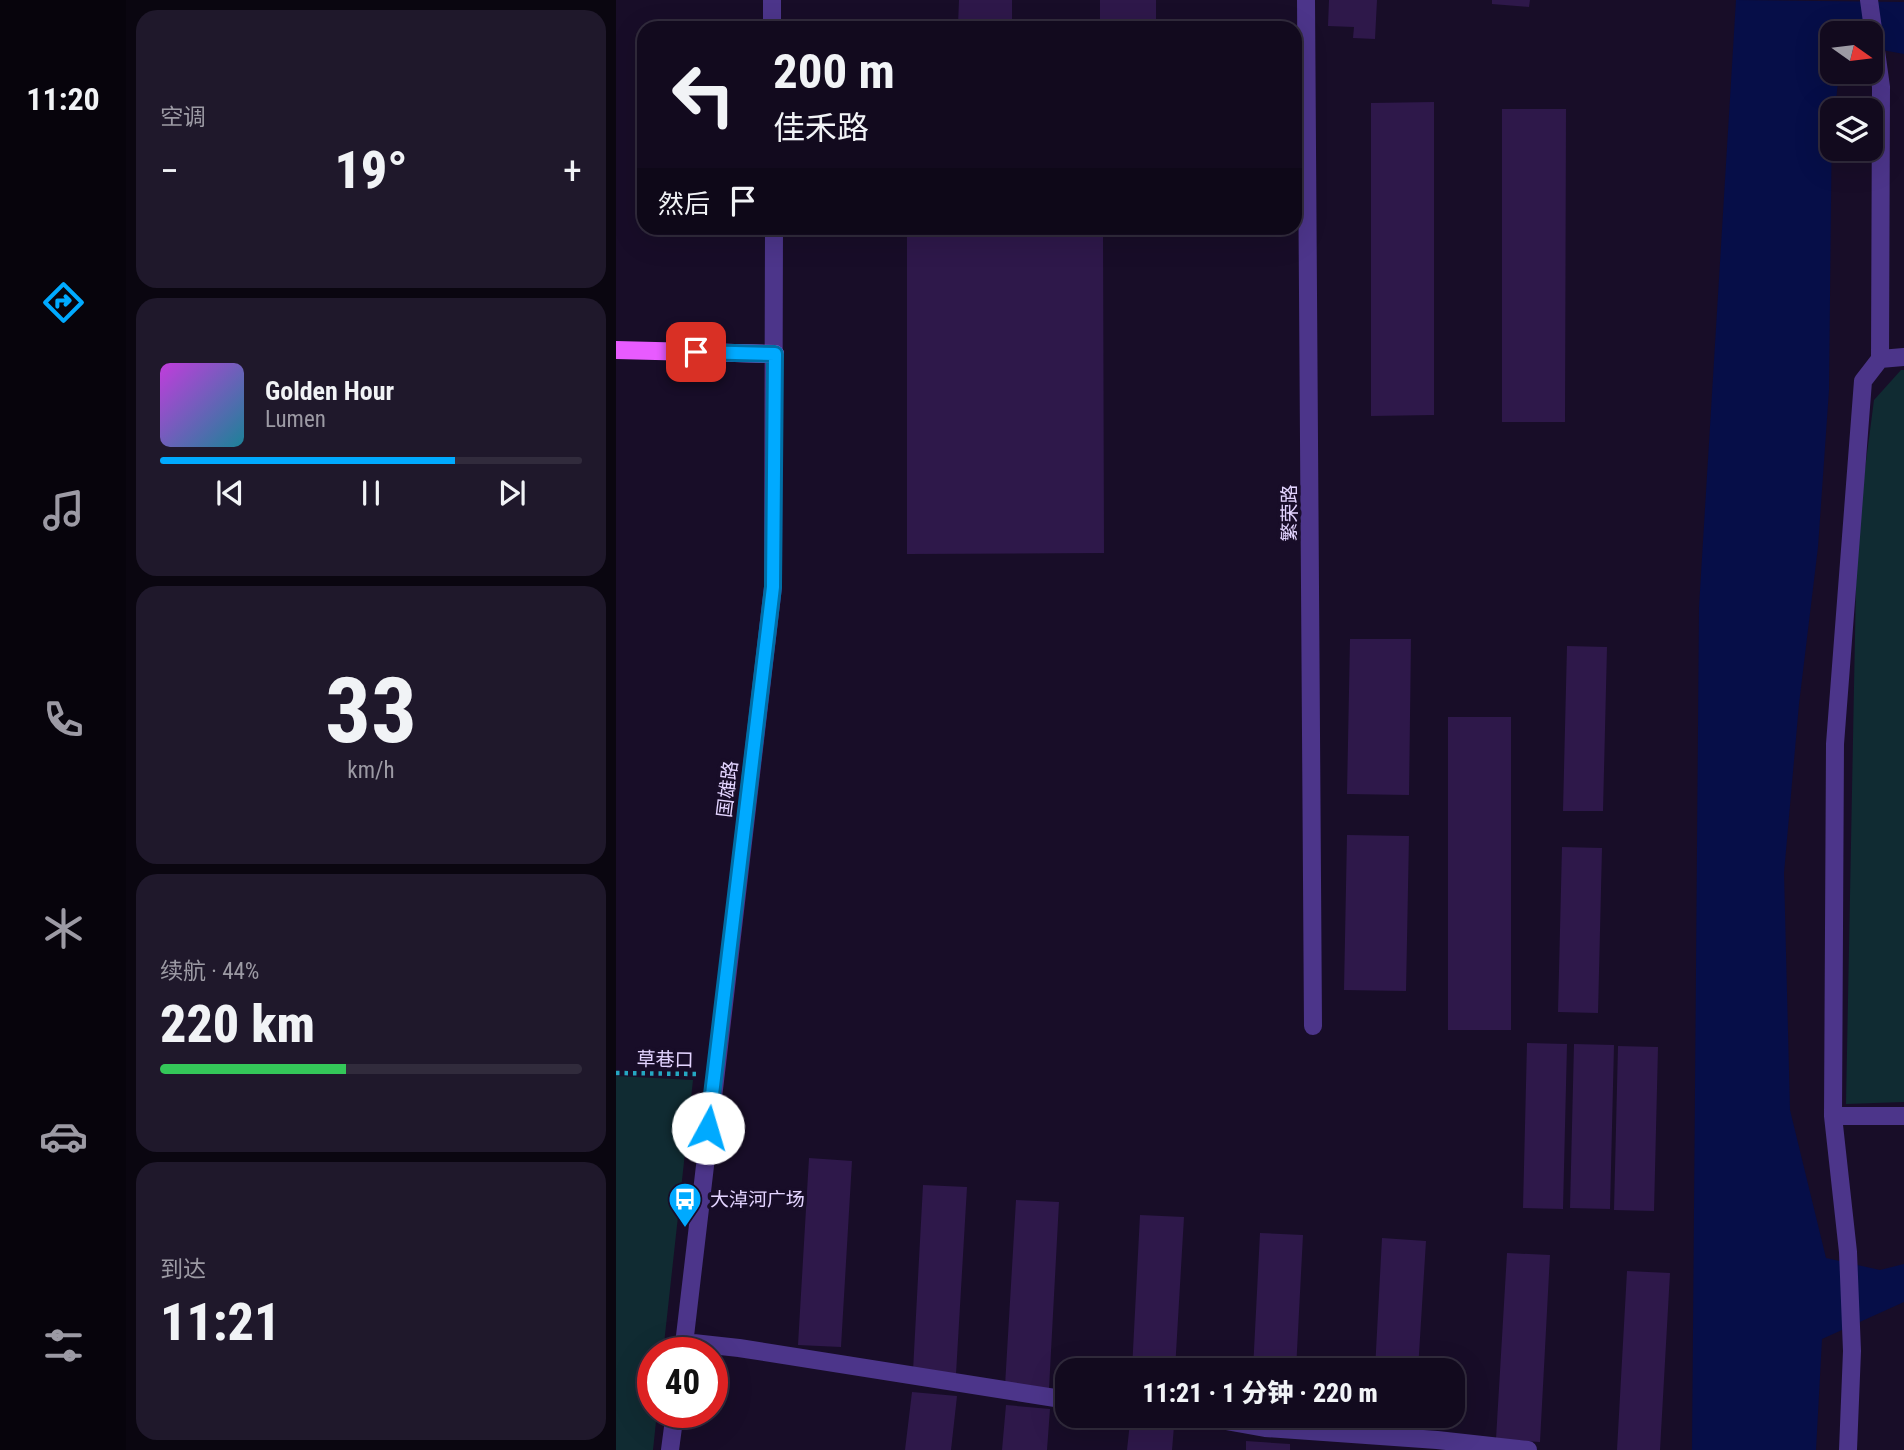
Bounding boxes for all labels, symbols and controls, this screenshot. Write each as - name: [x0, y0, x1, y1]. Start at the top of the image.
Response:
- north arrow: [1820, 21, 1883, 84]
- map controls: [1820, 21, 1883, 161]
- text: 200 m: [773, 43, 895, 100]
- icon: left: [658, 49, 749, 140]
- text: 11:20: [26, 80, 100, 118]
- button: layers: [1820, 98, 1883, 161]
- text: 空调: [160, 104, 206, 131]
- text: 佳禾路: [773, 109, 869, 147]
- text: 19°: [334, 140, 408, 201]
- text: −: [160, 149, 179, 193]
- text: +: [563, 149, 582, 193]
- icon: arrive: [724, 182, 762, 220]
- text: 然后: [658, 189, 710, 219]
- icon: directions: [39, 278, 88, 327]
- pin: [666, 322, 726, 382]
- icon: arrive: [677, 333, 715, 371]
- text: Golden Hour: [265, 376, 394, 406]
- text: Lumen: [265, 406, 326, 433]
- icon: previous: [211, 474, 249, 512]
- icon: pause: [352, 474, 390, 512]
- icon: next: [493, 474, 531, 512]
- street label: 繁荣路: [1278, 484, 1301, 542]
- icon: music: [39, 486, 88, 535]
- text: 33: [325, 658, 417, 764]
- icon: phone: [39, 695, 88, 744]
- text: km/h: [347, 757, 395, 784]
- street label: 国雄路: [713, 759, 742, 819]
- icon: climate: [39, 904, 88, 953]
- text: 续航 · 44%: [160, 958, 259, 985]
- text: 220 km: [160, 994, 315, 1055]
- street label: 草巷口: [636, 1048, 694, 1071]
- position arrow: [671, 1091, 745, 1165]
- icon: car: [39, 1112, 88, 1161]
- bus stop icon: 大淖河广场: [666, 1180, 704, 1229]
- place label: 大淖河广场: [710, 1188, 805, 1211]
- text: 到达: [160, 1256, 206, 1283]
- text: 11:21: [160, 1292, 280, 1353]
- icon: filters: [39, 1321, 88, 1370]
- speed limit sign: 40: [637, 1337, 728, 1428]
- text: 11:21 · 1 分钟 · 220 m: [1142, 1378, 1378, 1408]

